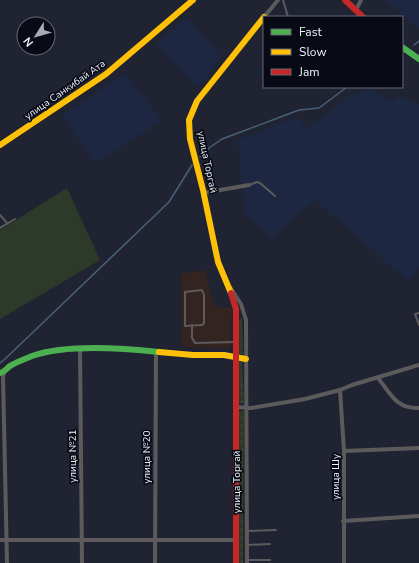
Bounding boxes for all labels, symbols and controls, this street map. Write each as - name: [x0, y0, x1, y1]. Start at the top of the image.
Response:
- north arrow: [16, 16, 56, 56]
- legend: [263, 16, 403, 88]
- text: Fast: [299, 24, 322, 40]
- text: N: [20, 34, 37, 50]
- text: Slow: [299, 44, 327, 60]
- street label: улица Санкибай Ата: [22, 57, 108, 123]
- text: Jam: [298, 64, 320, 80]
- street label: улица Торгай: [194, 130, 220, 194]
- street label: улица №21: [66, 429, 80, 483]
- street label: улица №20: [140, 430, 154, 484]
- street label: улица Торгай: [230, 450, 244, 513]
- street label: улица Шу: [329, 453, 343, 500]

